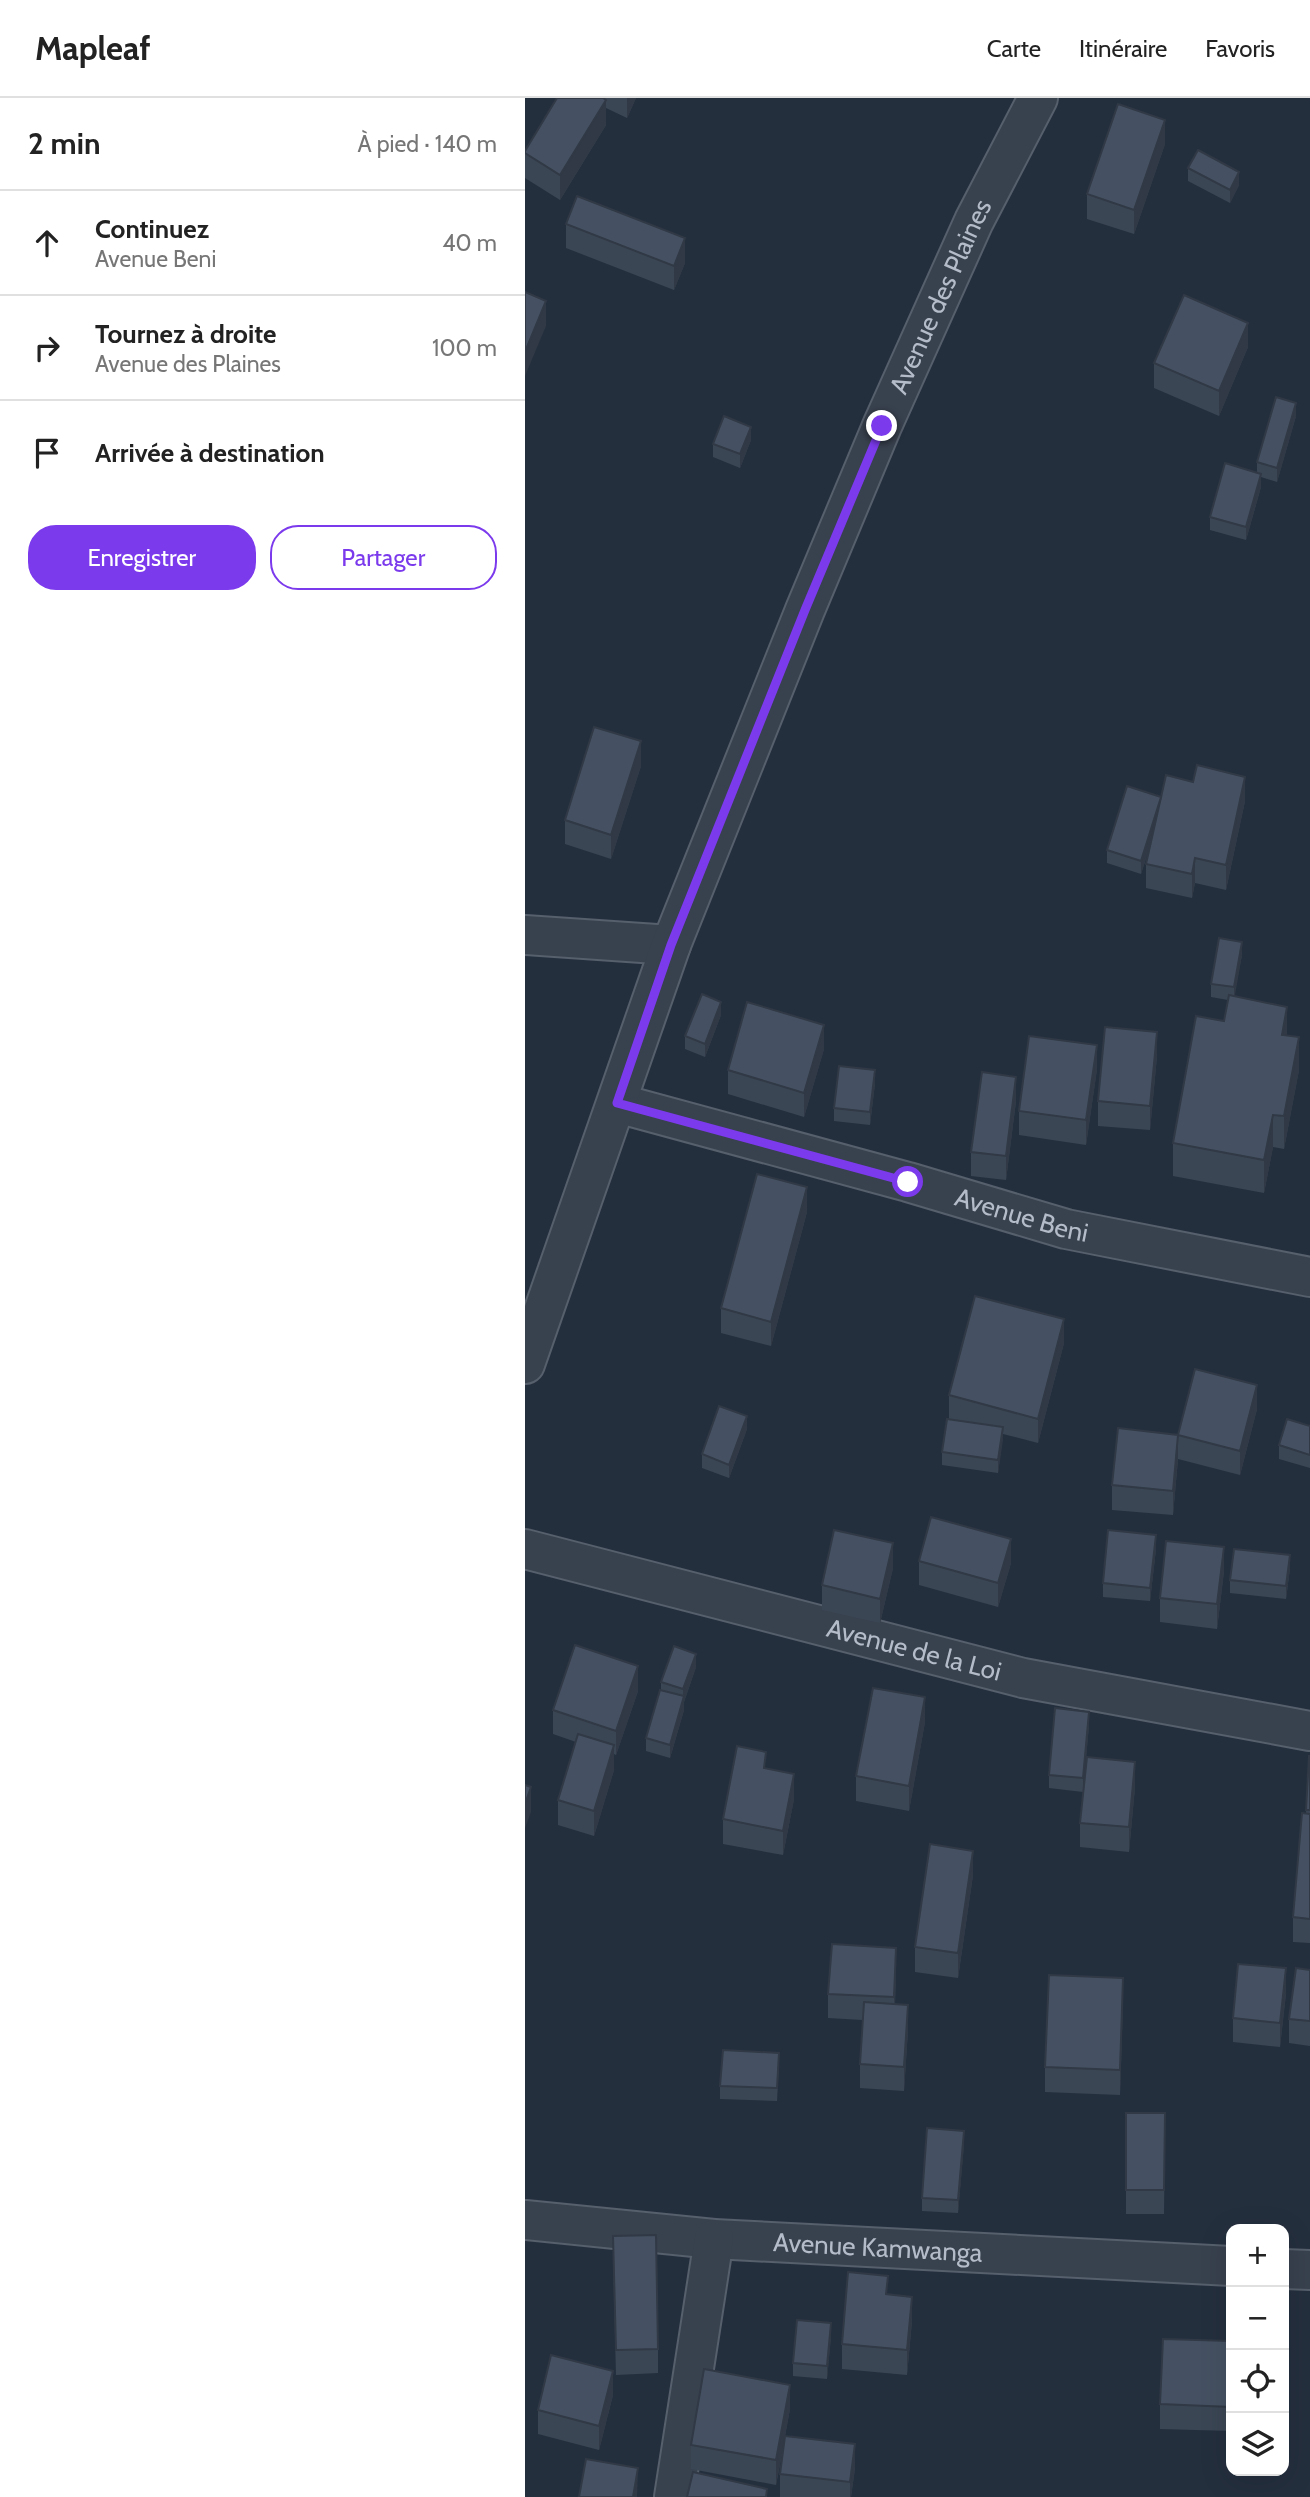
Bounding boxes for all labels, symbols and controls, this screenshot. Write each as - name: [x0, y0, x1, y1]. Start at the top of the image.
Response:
- text: Mapleaf: [35, 28, 151, 68]
- text: Carte: [987, 34, 1041, 63]
- text: Itinéraire: [1079, 34, 1167, 63]
- text: Favoris: [1205, 34, 1275, 63]
- text: 2 min: [28, 125, 100, 162]
- text: À pied · 140 m: [357, 130, 497, 158]
- street label: Avenue des Plaines: [883, 194, 999, 399]
- text: Continuez: [95, 213, 209, 245]
- icon: ahead: [28, 224, 66, 262]
- text: 40 m: [442, 229, 497, 257]
- text: Avenue Beni: [95, 245, 216, 273]
- text: Tournez à droite: [95, 318, 277, 350]
- icon: right: [28, 329, 66, 367]
- text: 100 m: [432, 334, 497, 362]
- text: Avenue des Plaines: [95, 350, 281, 378]
- route end: [866, 410, 897, 441]
- icon: arrive: [28, 434, 66, 472]
- text: Arrivée à destination: [95, 437, 325, 469]
- button: Enregistrer: [28, 525, 256, 590]
- button: Partager: [270, 525, 497, 590]
- route start: [892, 1166, 923, 1197]
- street label: Avenue Beni: [951, 1181, 1091, 1249]
- street label: Avenue de la Loi: [823, 1612, 1005, 1688]
- map controls: [1226, 2224, 1289, 2476]
- button: +: [1226, 2224, 1289, 2287]
- street label: Avenue Kamwanga: [772, 2226, 984, 2269]
- button: −: [1226, 2287, 1289, 2350]
- button: locate: [1226, 2350, 1289, 2413]
- button: layers: [1226, 2413, 1289, 2476]

